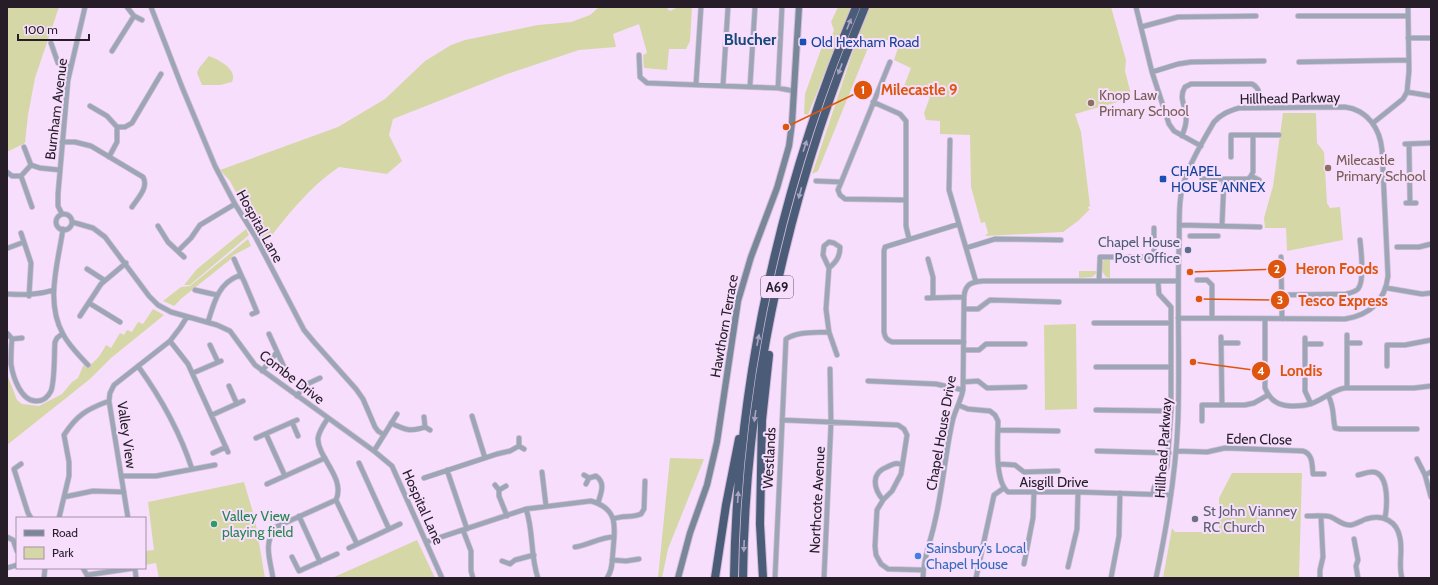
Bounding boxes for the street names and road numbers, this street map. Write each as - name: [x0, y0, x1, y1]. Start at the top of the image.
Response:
- street label: Burnham Avenue: [41, 57, 71, 161]
- street label: Hillhead Parkway: [1240, 88, 1340, 108]
- street label: Hospital Lane: [233, 186, 287, 266]
- street label: Hawthorn Terrace: [706, 273, 742, 379]
- road number: A69: [761, 276, 793, 298]
- street label: Combe Drive: [256, 346, 328, 408]
- street label: Chapel House Drive: [922, 374, 960, 492]
- street label: Hillhead Parkway: [1151, 397, 1175, 499]
- street label: Valley View: [113, 400, 141, 470]
- street label: Westlands: [758, 426, 780, 489]
- street label: Eden Close: [1226, 429, 1292, 449]
- street label: Northcote Avenue: [805, 446, 829, 554]
- street label: Hospital Lane: [398, 467, 448, 547]
- street label: Aisgill Drive: [1020, 473, 1088, 491]

